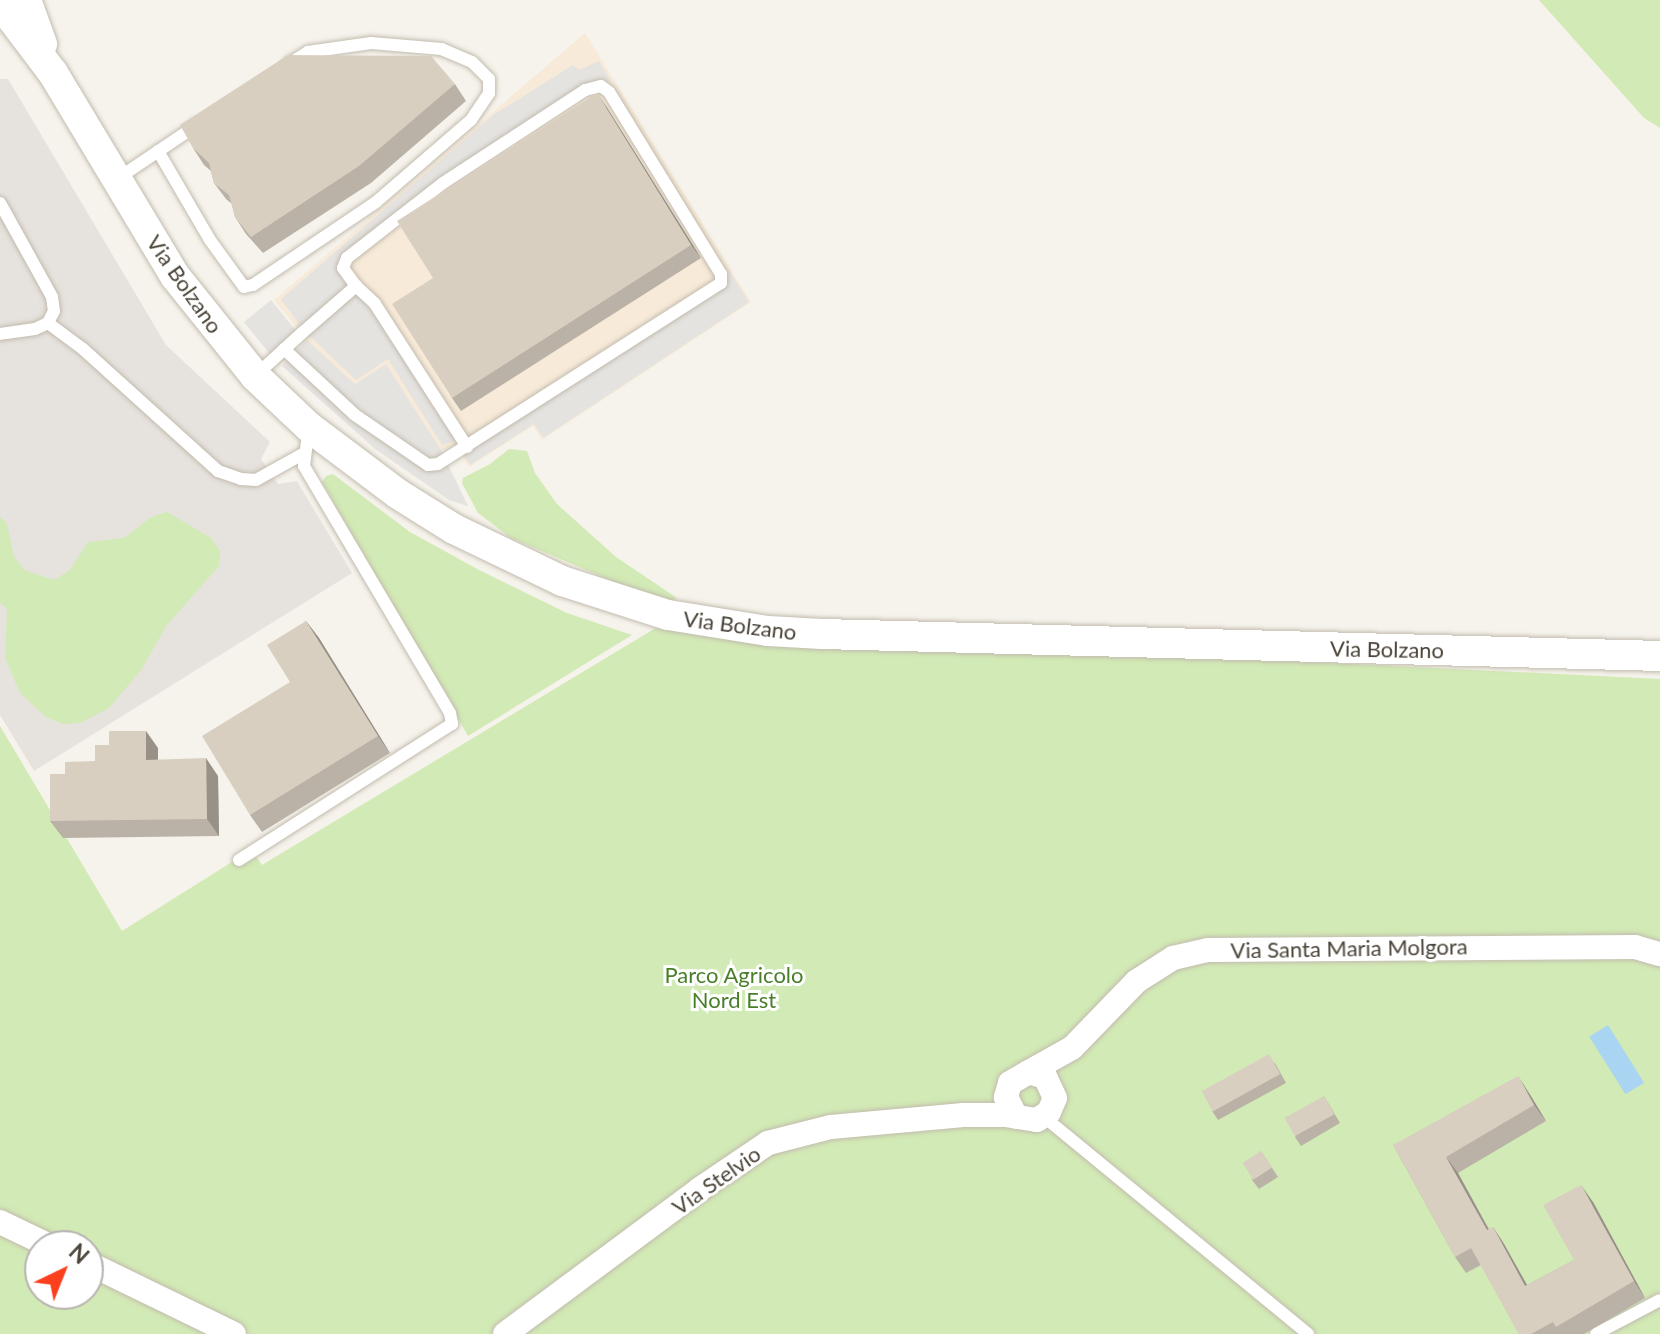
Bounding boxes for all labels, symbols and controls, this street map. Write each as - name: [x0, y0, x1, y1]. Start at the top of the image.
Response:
- street label: Via Bolzano: [141, 230, 229, 338]
- street label: Via Bolzano: [682, 605, 798, 645]
- street label: Via Bolzano: [1330, 635, 1444, 663]
- street label: Via Santa Maria Molgora: [1230, 933, 1468, 963]
- park label: Parco Agricolo Nord Est: [664, 961, 804, 1012]
- street label: Via Stelvio: [667, 1140, 765, 1220]
- north arrow: [24, 1230, 104, 1310]
- text: N: [64, 1238, 95, 1269]

